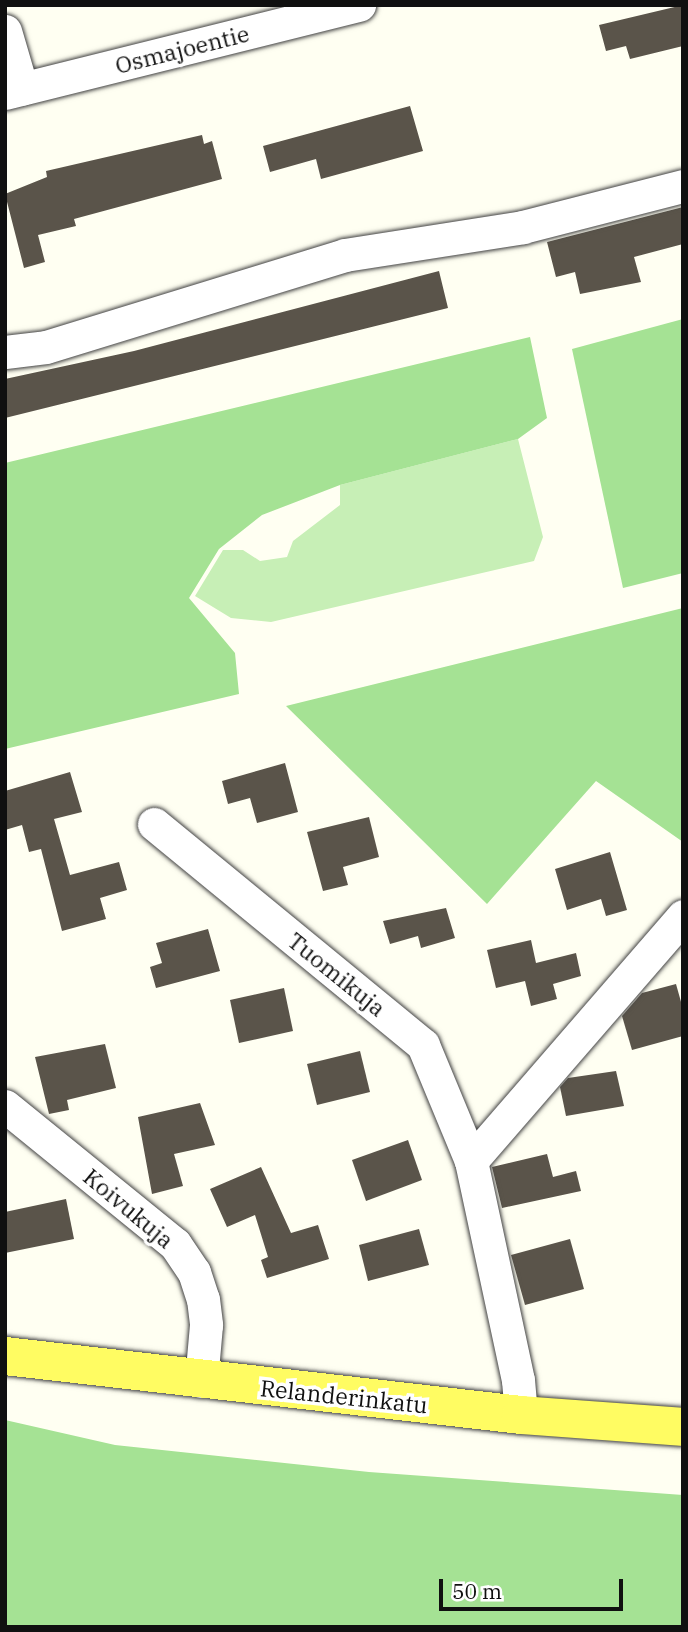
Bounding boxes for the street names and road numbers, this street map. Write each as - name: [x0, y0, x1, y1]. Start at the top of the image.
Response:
- street label: Osmajoentie: [112, 19, 252, 79]
- street label: Tuomikuja: [283, 926, 391, 1022]
- street label: Koivukuja: [78, 1162, 180, 1254]
- street label: Relanderinkatu: [259, 1373, 429, 1419]

